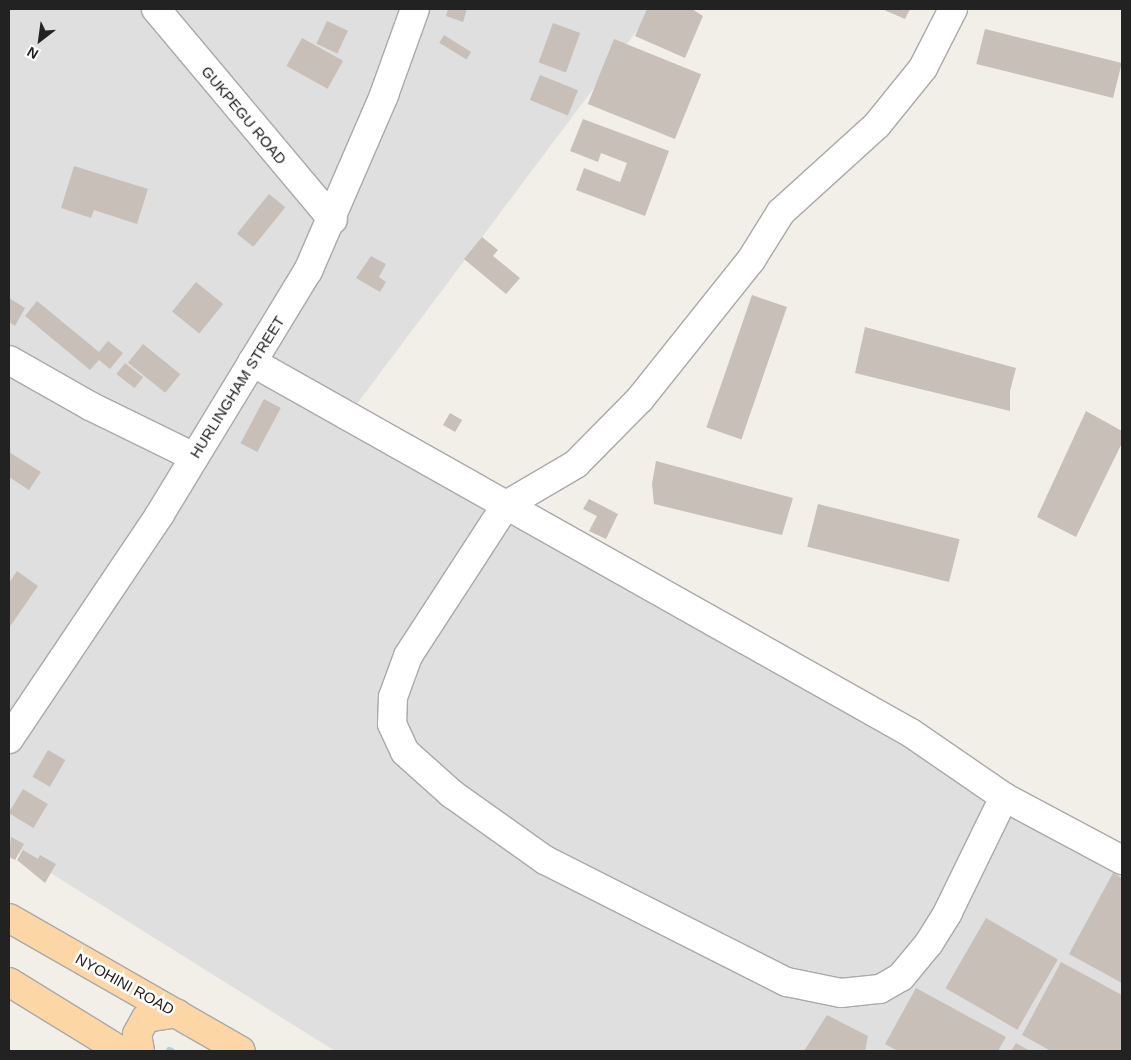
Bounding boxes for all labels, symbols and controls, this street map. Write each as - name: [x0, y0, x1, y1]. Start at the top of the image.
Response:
- north arrow: [15, 15, 65, 65]
- text: N: [24, 44, 41, 62]
- street label: GUKPEGU ROAD: [198, 62, 290, 168]
- street label: HURLINGHAM STREET: [186, 313, 288, 461]
- street label: NYOHINI ROAD: [73, 949, 177, 1019]

